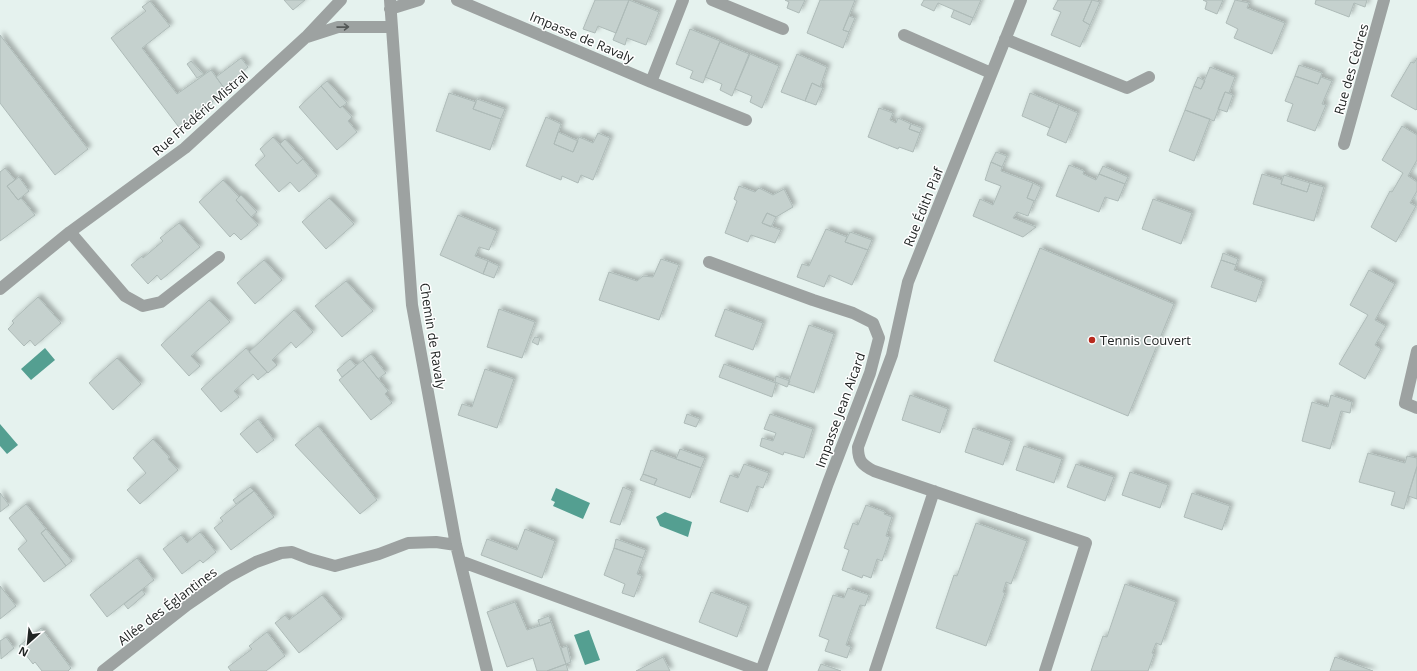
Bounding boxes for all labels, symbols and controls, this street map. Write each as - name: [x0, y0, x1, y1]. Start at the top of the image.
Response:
- street label: Impasse de Ravaly: [527, 7, 637, 67]
- street label: Rue des Cèdres: [1329, 21, 1373, 117]
- one-way arrow: [336, 23, 349, 31]
- street label: Rue Frédéric Mistral: [148, 66, 252, 160]
- street label: Rue Édith Piaf: [899, 164, 947, 249]
- street label: Chemin de Ravaly: [416, 281, 450, 391]
- place label: Tennis Couvert: [1100, 331, 1191, 349]
- marker: Tennis Couvert: [1087, 335, 1097, 345]
- street label: Impasse Jean Aicard: [811, 350, 869, 470]
- street label: Allée des Églantines: [114, 563, 220, 649]
- north arrow: [8, 623, 48, 663]
- text: N: [16, 644, 31, 661]

